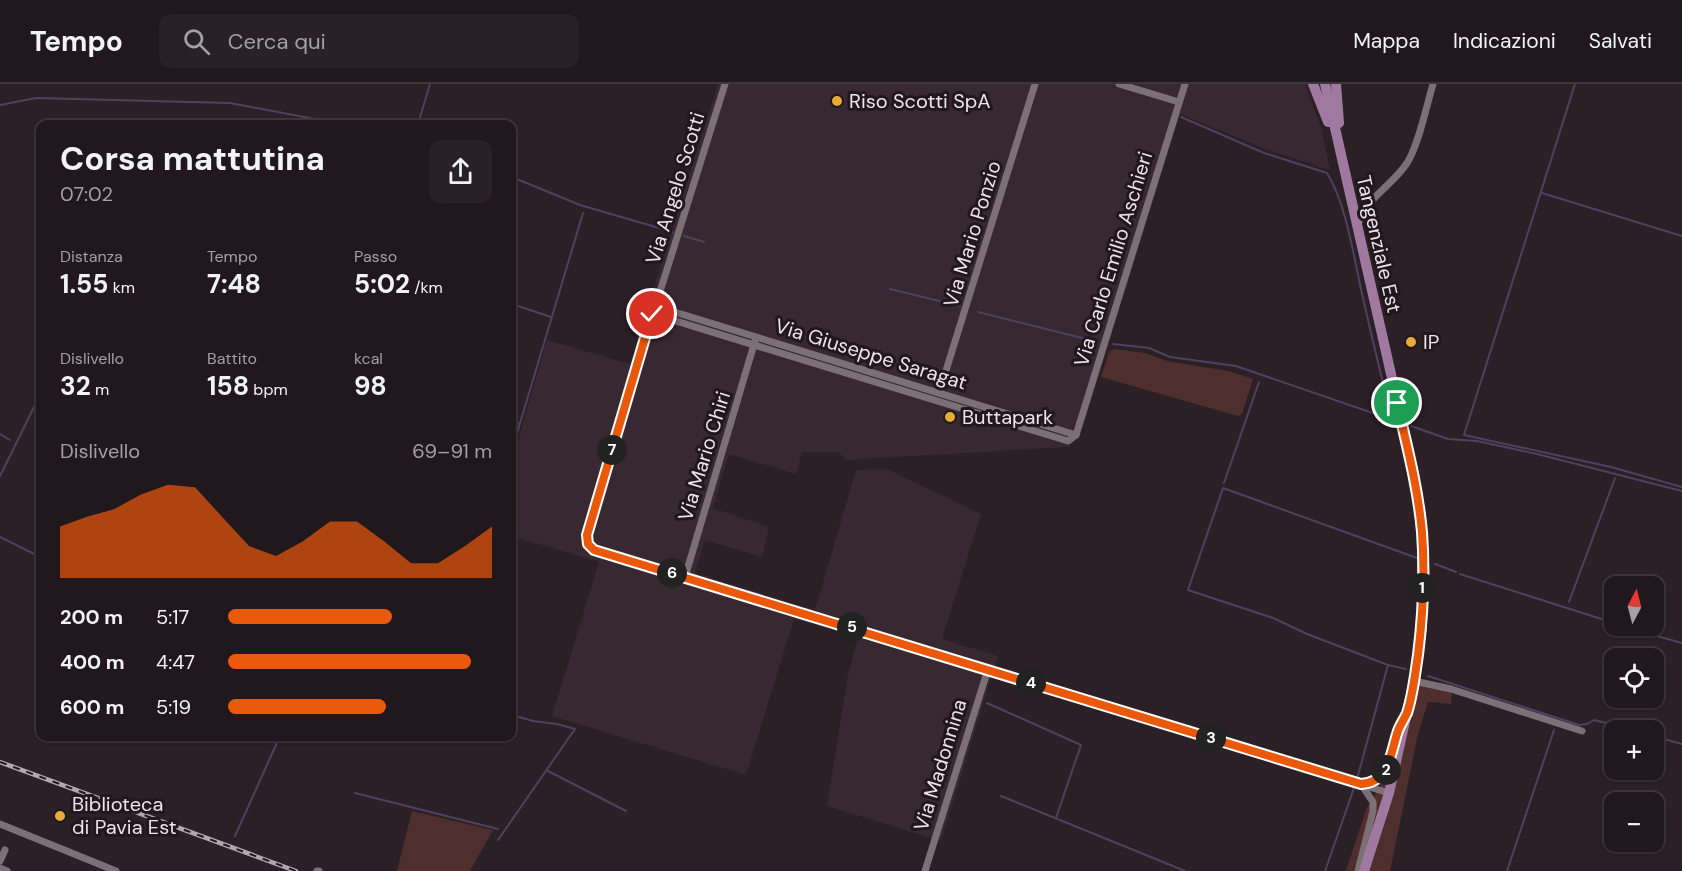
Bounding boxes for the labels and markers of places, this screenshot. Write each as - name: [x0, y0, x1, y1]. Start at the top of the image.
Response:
- place label: Riso Scotti SpA: [849, 88, 991, 114]
- marker: Riso Scotti SpA: [830, 94, 844, 108]
- pin: [626, 288, 677, 339]
- place label: IP: [1423, 329, 1439, 355]
- marker: IP: [1404, 335, 1418, 349]
- pin: [1371, 377, 1422, 428]
- place label: Buttapark: [962, 404, 1053, 430]
- marker: Buttapark: [943, 410, 957, 424]
- pin: 7: [597, 435, 627, 465]
- pin: 6: [657, 558, 687, 588]
- pin: 1: [1407, 573, 1437, 603]
- pin: 5: [837, 612, 867, 642]
- pin: 4: [1016, 668, 1046, 698]
- pin: 3: [1196, 723, 1226, 753]
- pin: 2: [1371, 755, 1401, 785]
- place label: Biblioteca di Pavia Est: [72, 791, 177, 840]
- marker: Biblioteca di Pavia Est: [53, 809, 67, 823]

